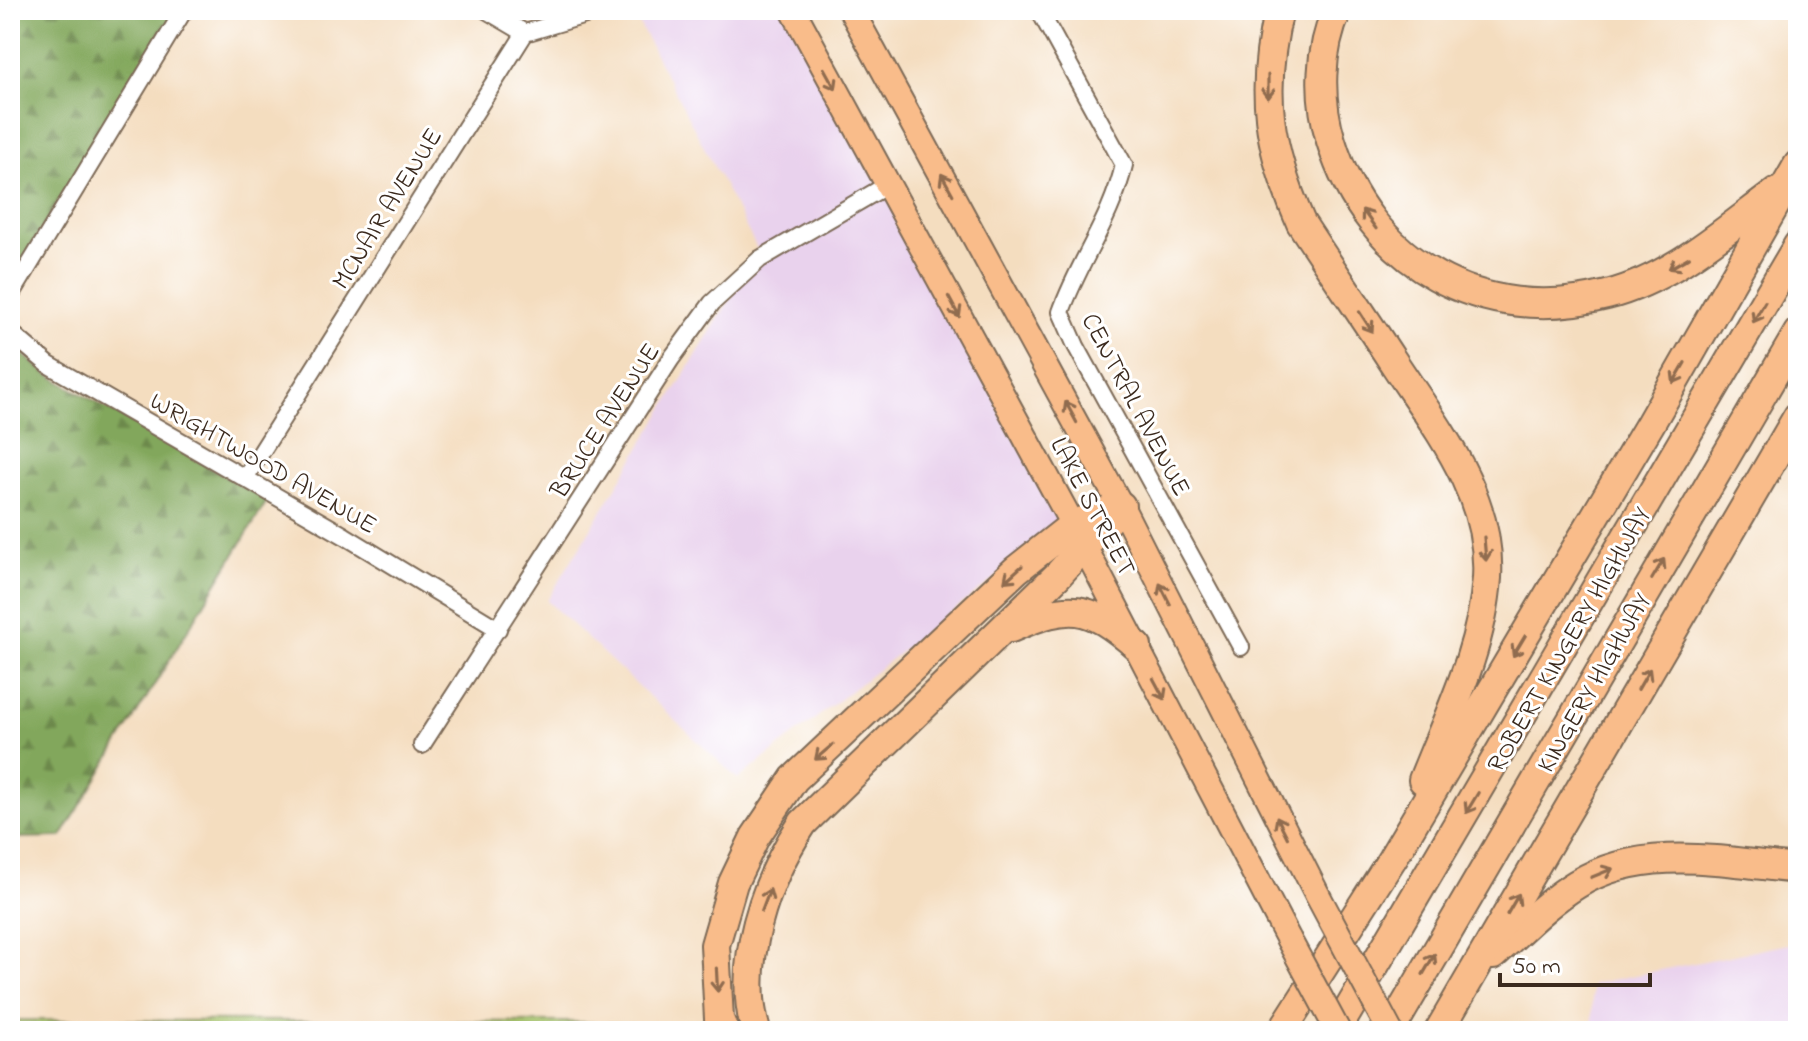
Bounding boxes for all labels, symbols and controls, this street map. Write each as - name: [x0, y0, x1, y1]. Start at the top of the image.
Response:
- one-way arrow: [823, 66, 839, 90]
- one-way arrow: [1260, 73, 1275, 100]
- street label: MCNAIR AVENUE: [324, 121, 454, 298]
- one-way arrow: [939, 173, 955, 196]
- one-way arrow: [1361, 209, 1378, 230]
- one-way arrow: [1668, 255, 1691, 271]
- one-way arrow: [947, 295, 963, 318]
- one-way arrow: [1751, 300, 1766, 324]
- street label: CENTRAL AVENUE: [1070, 307, 1199, 504]
- one-way arrow: [1358, 310, 1375, 332]
- street label: BRUCE AVENUE: [541, 336, 671, 508]
- one-way arrow: [1671, 361, 1686, 385]
- street label: WRIGHTWOOD AVENUE: [142, 384, 383, 545]
- one-way arrow: [1062, 401, 1078, 425]
- street label: LAKE STREET: [1039, 431, 1144, 584]
- street label: ROBERT KINGERY HIGHWAY: [1479, 501, 1657, 777]
- one-way arrow: [1478, 535, 1493, 562]
- one-way arrow: [1650, 558, 1666, 581]
- one-way arrow: [1003, 565, 1023, 583]
- one-way arrow: [1157, 583, 1173, 607]
- street label: KINGERY HIGHWAY: [1529, 587, 1657, 777]
- one-way arrow: [1510, 634, 1526, 657]
- one-way arrow: [1637, 668, 1653, 691]
- one-way arrow: [1152, 677, 1167, 701]
- one-way arrow: [814, 743, 834, 761]
- one-way arrow: [1464, 791, 1480, 814]
- one-way arrow: [1274, 815, 1290, 839]
- one-way arrow: [1589, 865, 1614, 879]
- one-way arrow: [760, 889, 774, 913]
- one-way arrow: [1505, 893, 1521, 916]
- scale bar: [1500, 937, 1650, 987]
- text: 50 m: [1512, 950, 1561, 985]
- one-way arrow: [1421, 953, 1437, 976]
- one-way arrow: [710, 966, 725, 993]

